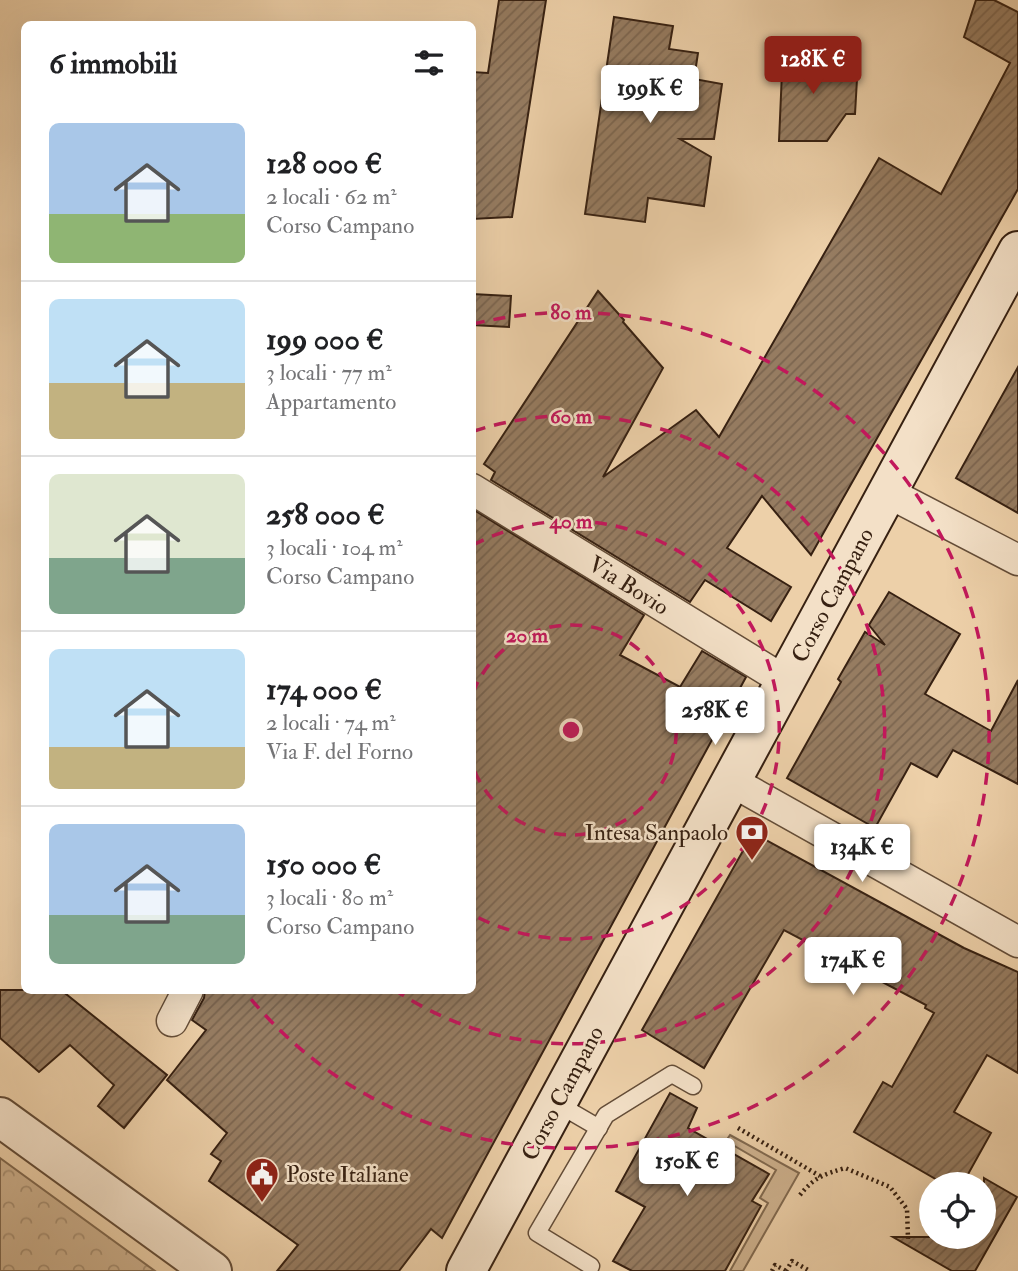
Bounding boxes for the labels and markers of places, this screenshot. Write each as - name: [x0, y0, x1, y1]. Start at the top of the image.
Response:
- pin: 128K €: [756, 36, 870, 96]
- pin: 199K €: [593, 66, 707, 125]
- pin: 258K €: [658, 688, 772, 747]
- centre of rings: [559, 718, 583, 742]
- bank icon: Intesa Sanpaolo: [733, 813, 771, 862]
- place label: Intesa Sanpaolo: [585, 818, 728, 848]
- pin: 134K €: [805, 824, 919, 884]
- pin: 174K €: [796, 937, 910, 997]
- pin: 150K €: [630, 1138, 744, 1198]
- public building icon: Poste Italiane: [243, 1155, 281, 1204]
- place label: Poste Italiane: [286, 1160, 409, 1189]

